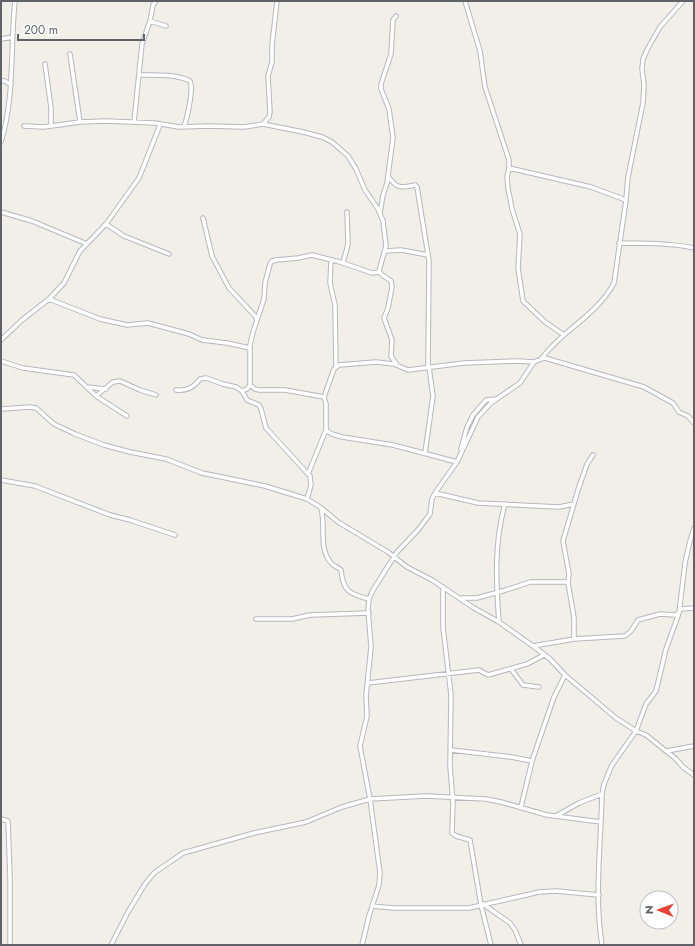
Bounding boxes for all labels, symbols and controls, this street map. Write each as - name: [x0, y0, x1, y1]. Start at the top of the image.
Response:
- scale bar: [18, 16, 144, 42]
- text: 200 m: [24, 21, 58, 39]
- north arrow: [639, 890, 679, 930]
- text: N: [641, 905, 657, 914]

